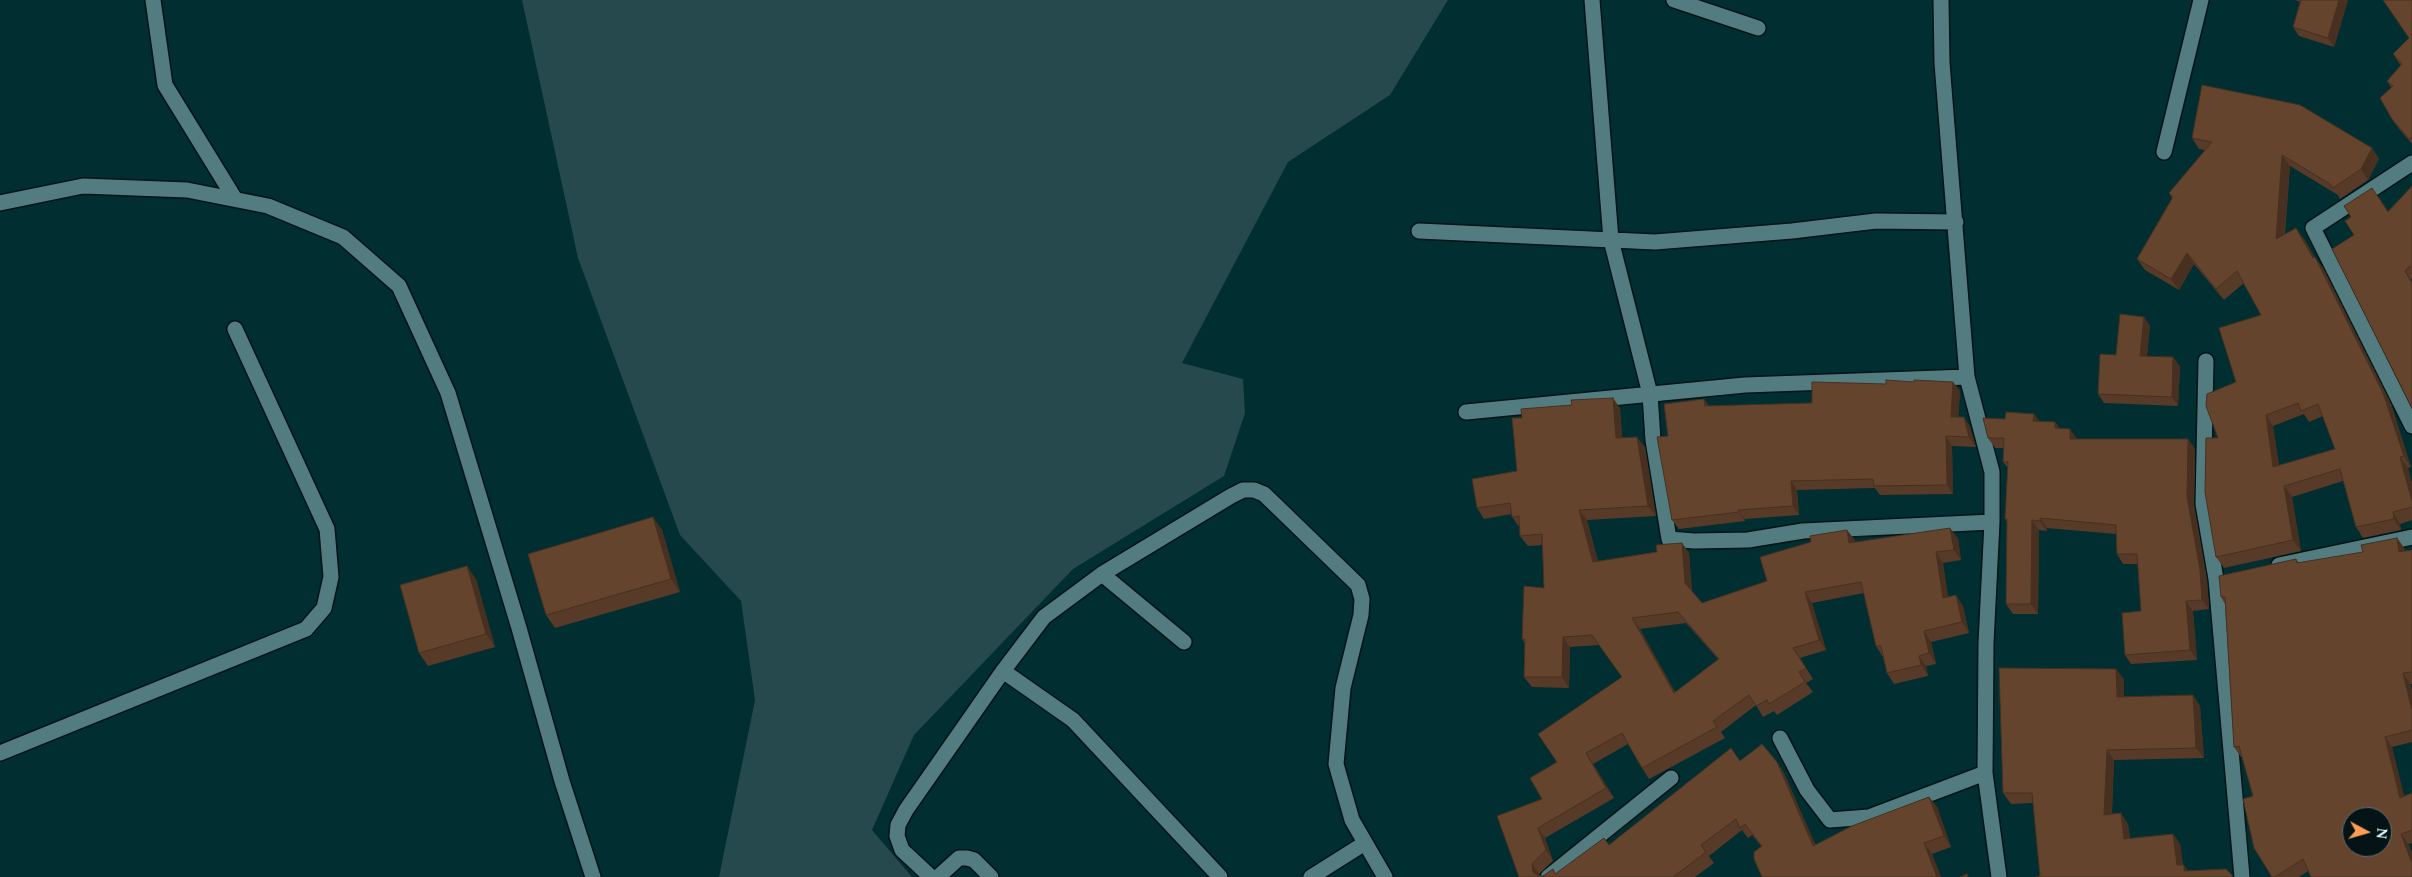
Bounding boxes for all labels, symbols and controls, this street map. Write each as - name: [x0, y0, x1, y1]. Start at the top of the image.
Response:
- north arrow: [2342, 807, 2392, 857]
- text: N: [2370, 827, 2392, 840]

